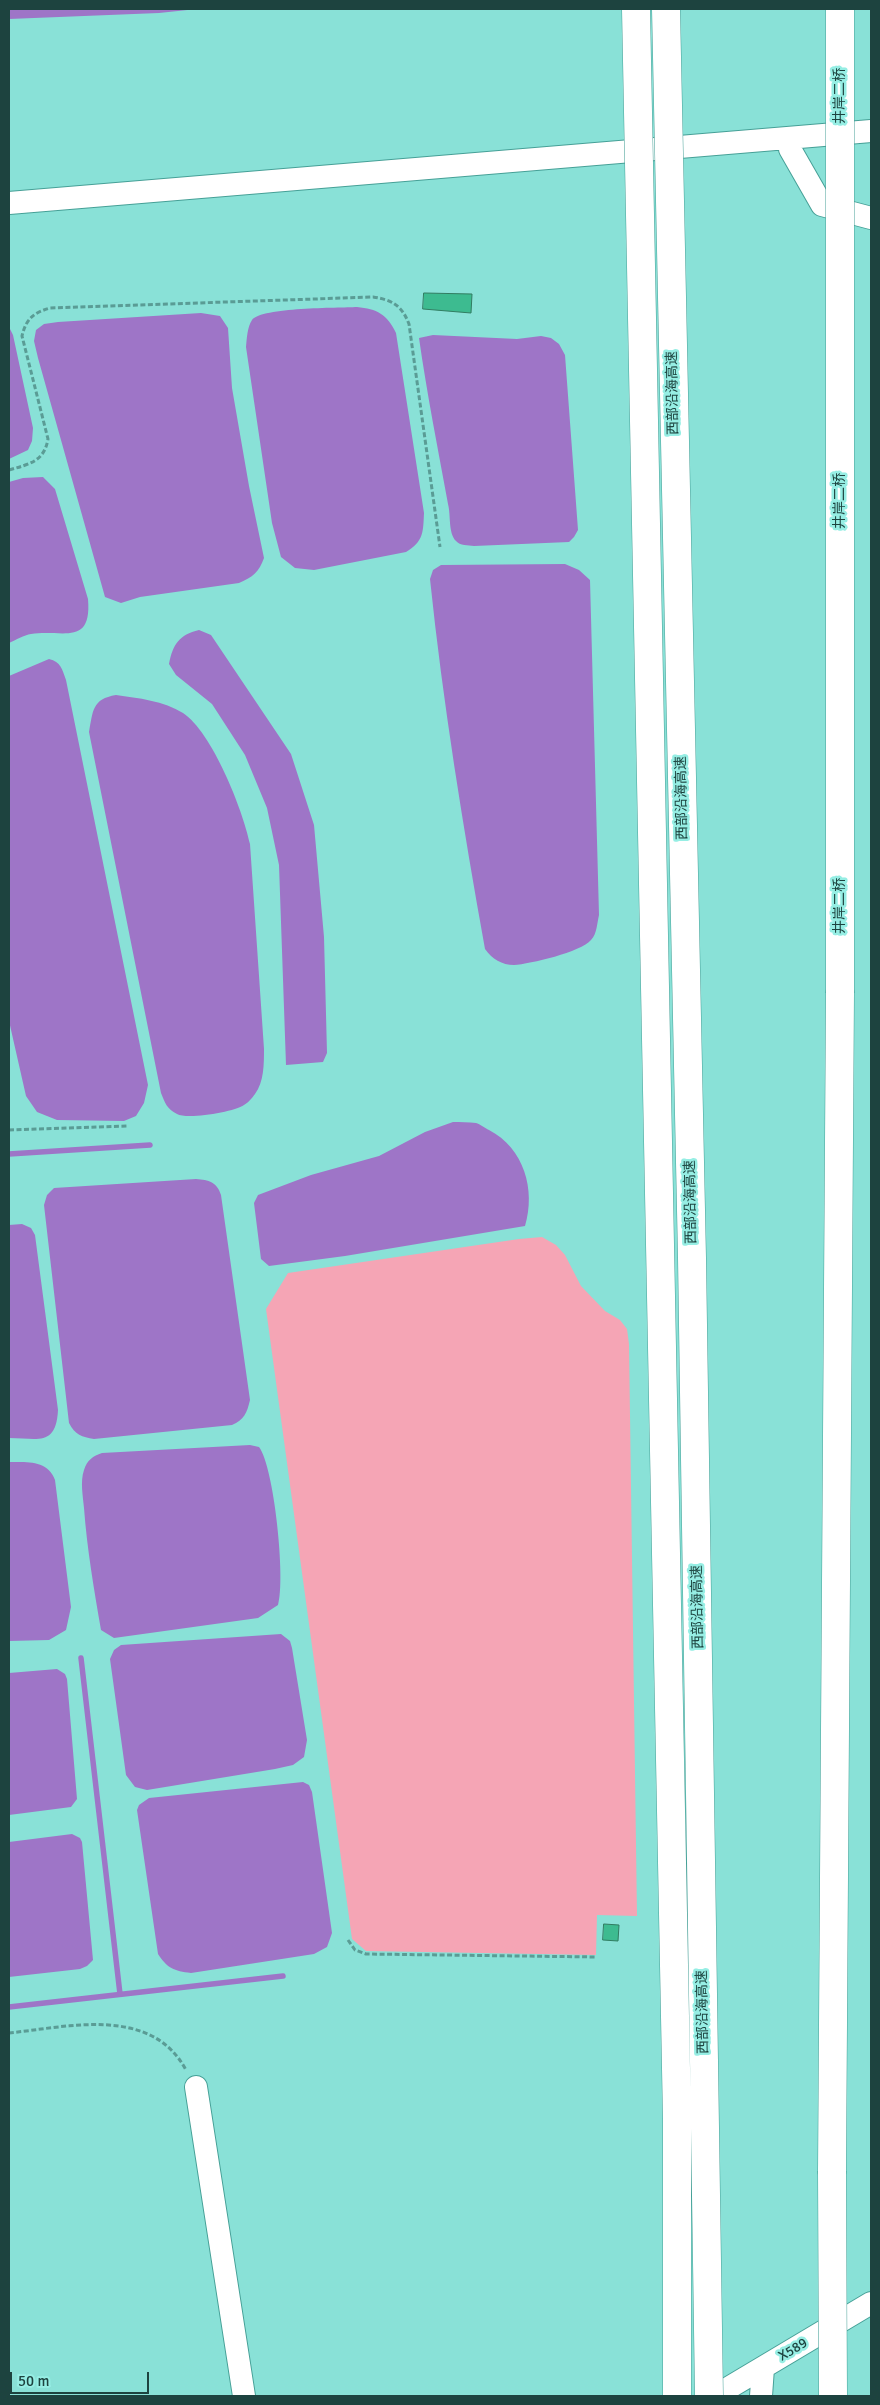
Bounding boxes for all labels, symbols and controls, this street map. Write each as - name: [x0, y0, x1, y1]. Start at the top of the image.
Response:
- street label: 井岸二桥: [832, 68, 848, 124]
- street label: 西部沿海高速: [664, 351, 682, 435]
- street label: 井岸二桥: [832, 473, 848, 529]
- street label: 西部沿海高速: [673, 756, 691, 840]
- street label: 井岸二桥: [832, 878, 848, 934]
- street label: 西部沿海高速: [682, 1160, 700, 1244]
- street label: 西部沿海高速: [689, 1565, 707, 1649]
- street label: 西部沿海高速: [694, 1970, 712, 2054]
- street label: X589: [775, 2335, 811, 2365]
- scale bar: [12, 2362, 151, 2394]
- text: 50 m: [18, 2372, 49, 2390]

